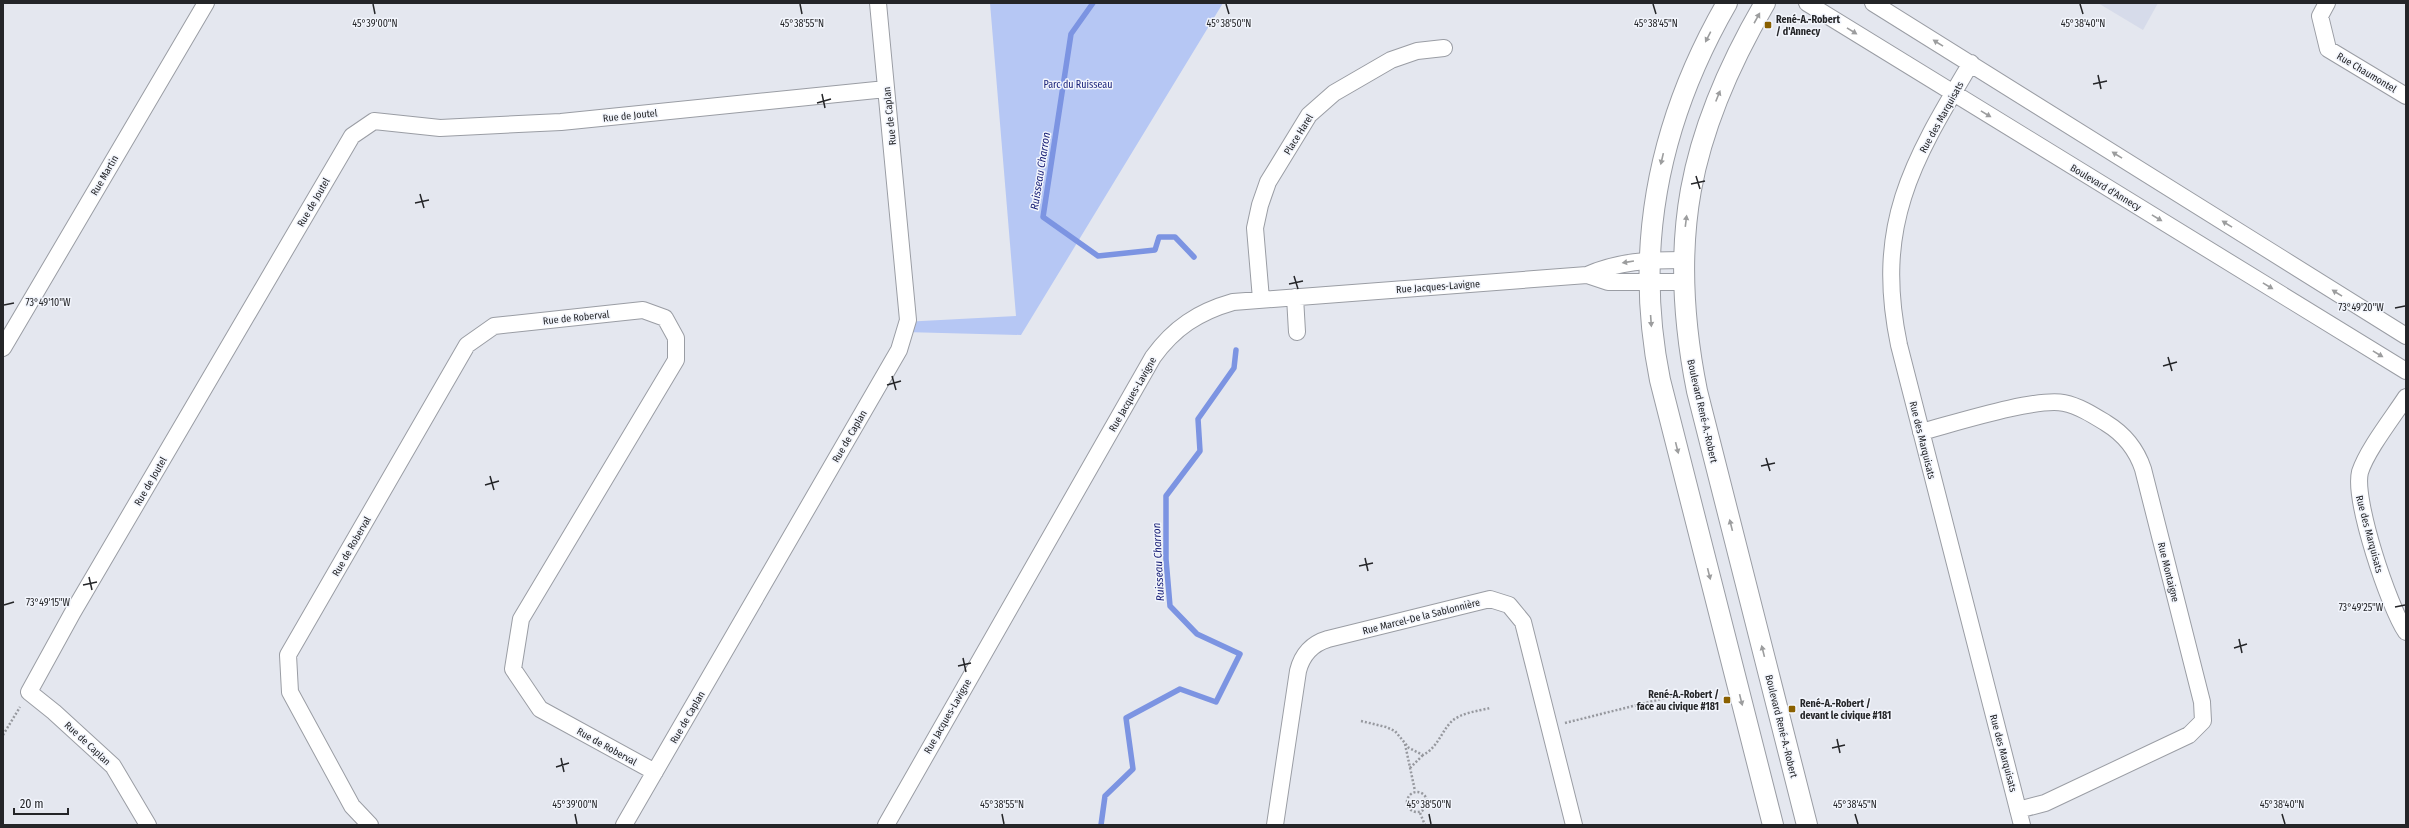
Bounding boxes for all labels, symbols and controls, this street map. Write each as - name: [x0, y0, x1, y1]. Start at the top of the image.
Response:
- one-way arrow: [1753, 12, 1760, 24]
- place label: René-A.-Robert / d'Annecy: [1776, 13, 1841, 38]
- text: 45°39'00"N: [352, 18, 398, 30]
- text: 45°38'55"N: [780, 18, 824, 30]
- text: 45°38'50"N: [1207, 18, 1251, 30]
- text: 45°38'45"N: [1634, 18, 1678, 30]
- text: 45°38'40"N: [2061, 18, 2105, 30]
- marker: René-A.-Robert / d'Annecy: [1763, 20, 1773, 30]
- one-way arrow: [1847, 27, 1857, 35]
- one-way arrow: [1705, 31, 1711, 43]
- one-way arrow: [1932, 39, 1943, 46]
- street label: Rue Chaumontel: [2335, 50, 2399, 96]
- park label: Parc du Ruisseau: [1043, 79, 1113, 91]
- street label: Rue des Marquisats: [1917, 80, 1966, 155]
- street label: Rue de Caplan: [881, 86, 899, 146]
- one-way arrow: [1715, 90, 1721, 101]
- street label: Rue de Joutel: [602, 107, 658, 125]
- one-way arrow: [1980, 110, 1992, 117]
- street label: Place Harel: [1282, 112, 1316, 157]
- water label: Ruisseau Charron: [1028, 131, 1053, 211]
- one-way arrow: [2112, 151, 2122, 159]
- one-way arrow: [1659, 152, 1665, 165]
- street label: Rue Martin: [89, 153, 121, 198]
- street label: Boulevard d'Annecy: [2068, 162, 2143, 214]
- street label: Rue de Joutel: [295, 176, 333, 229]
- one-way arrow: [1683, 215, 1689, 227]
- one-way arrow: [2151, 215, 2163, 222]
- one-way arrow: [2222, 220, 2232, 228]
- one-way arrow: [1622, 259, 1634, 265]
- street label: Rue Jacques-Lavigne: [1396, 278, 1480, 296]
- one-way arrow: [2262, 283, 2274, 290]
- one-way arrow: [2332, 289, 2342, 297]
- text: 73°49'10"W: [26, 297, 71, 309]
- text: 73°49'20"W: [2338, 302, 2384, 314]
- street label: Rue de Roberval: [542, 309, 610, 327]
- one-way arrow: [1647, 315, 1654, 327]
- one-way arrow: [2373, 350, 2383, 358]
- street label: Rue Jacques-Lavigne: [1107, 355, 1159, 434]
- street label: Boulevard René-A.-Robert: [1684, 358, 1720, 465]
- street label: Rue des Marquisats: [1907, 400, 1938, 480]
- street label: Rue de Caplan: [830, 408, 870, 465]
- one-way arrow: [1674, 443, 1680, 455]
- street label: Rue de Joutel: [132, 455, 170, 508]
- street label: Rue des Marquisats: [2353, 494, 2385, 574]
- street label: Rue de Roberval: [330, 514, 374, 578]
- one-way arrow: [1728, 519, 1734, 531]
- water label: Ruisseau Charron: [1150, 522, 1167, 601]
- street label: Rue Montaigne: [2155, 541, 2181, 603]
- one-way arrow: [1706, 569, 1712, 581]
- text: 73°49'15"W: [26, 597, 71, 609]
- street label: Rue Marcel-De la Sablonnière: [1361, 597, 1481, 637]
- text: 73°49'25"W: [2339, 602, 2384, 614]
- one-way arrow: [1760, 645, 1766, 657]
- street label: Boulevard René-A.-Robert: [1762, 673, 1800, 780]
- street label: Rue Jacques-Lavigne: [922, 677, 974, 756]
- place label: René-A.-Robert / face au civique #181: [1637, 688, 1719, 713]
- street label: Rue de Caplan: [668, 689, 708, 746]
- marker: René-A.-Robert / face au civique #181: [1722, 695, 1732, 705]
- one-way arrow: [1738, 695, 1744, 707]
- place label: René-A.-Robert / devant le civique #181: [1800, 697, 1891, 722]
- marker: René-A.-Robert / devant le civique #181: [1787, 704, 1797, 714]
- street label: Rue des Marquisats: [1987, 713, 2019, 793]
- street label: Rue de Caplan: [62, 719, 113, 768]
- street label: Rue de Roberval: [574, 725, 639, 768]
- scale bar: [14, 790, 68, 816]
- text: 20 m: [20, 797, 44, 811]
- text: 45°39'00"N: [552, 799, 598, 811]
- text: 45°38'55"N: [980, 799, 1024, 811]
- text: 45°38'50"N: [1407, 799, 1451, 811]
- text: 45°38'45"N: [1833, 799, 1877, 811]
- text: 45°38'40"N: [2260, 799, 2304, 811]

